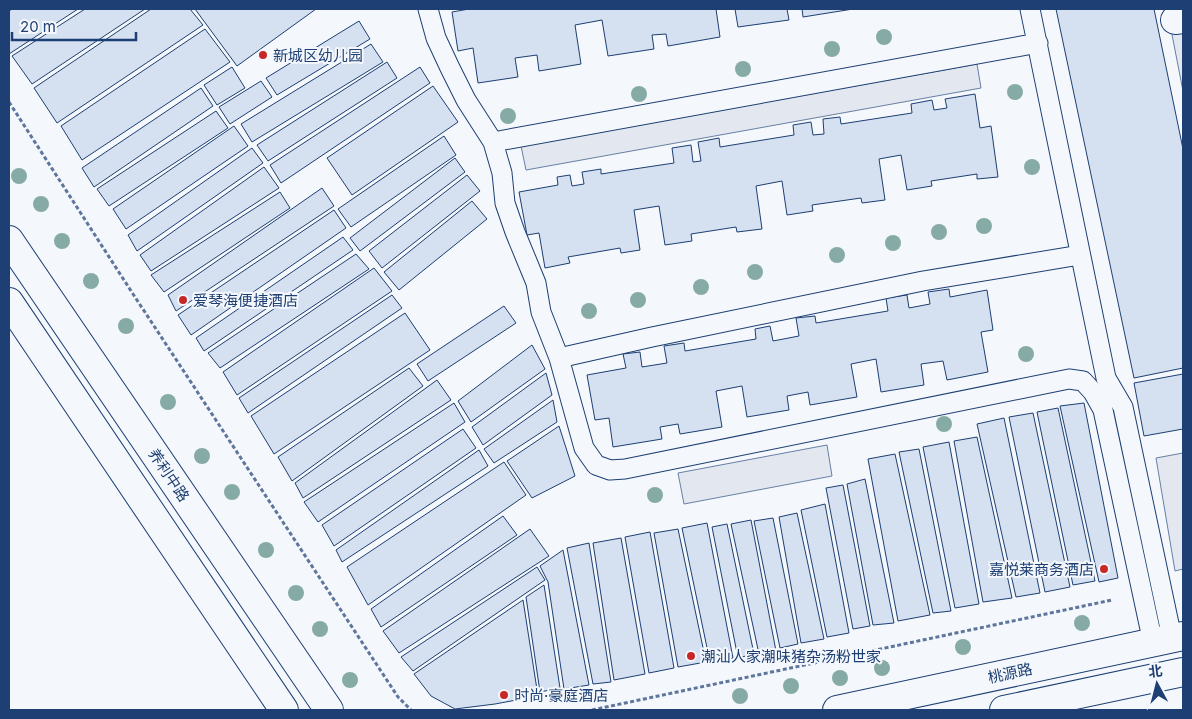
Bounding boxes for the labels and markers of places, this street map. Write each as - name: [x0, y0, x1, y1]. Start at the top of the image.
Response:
- place label: 新城区幼儿园: [273, 46, 363, 65]
- marker: 新城区幼儿园: [257, 49, 269, 61]
- place label: 爱琴海便捷酒店: [193, 291, 298, 310]
- marker: 爱琴海便捷酒店: [177, 294, 189, 306]
- place label: 嘉悦莱商务酒店: [989, 560, 1094, 579]
- marker: 嘉悦莱商务酒店: [1098, 563, 1110, 575]
- place label: 潮汕人家潮味猪杂汤粉世家: [701, 647, 881, 666]
- marker: 潮汕人家潮味猪杂汤粉世家: [685, 650, 697, 662]
- place label: 时尚·豪庭酒店: [514, 686, 608, 705]
- marker: 时尚·豪庭酒店: [498, 689, 510, 701]

